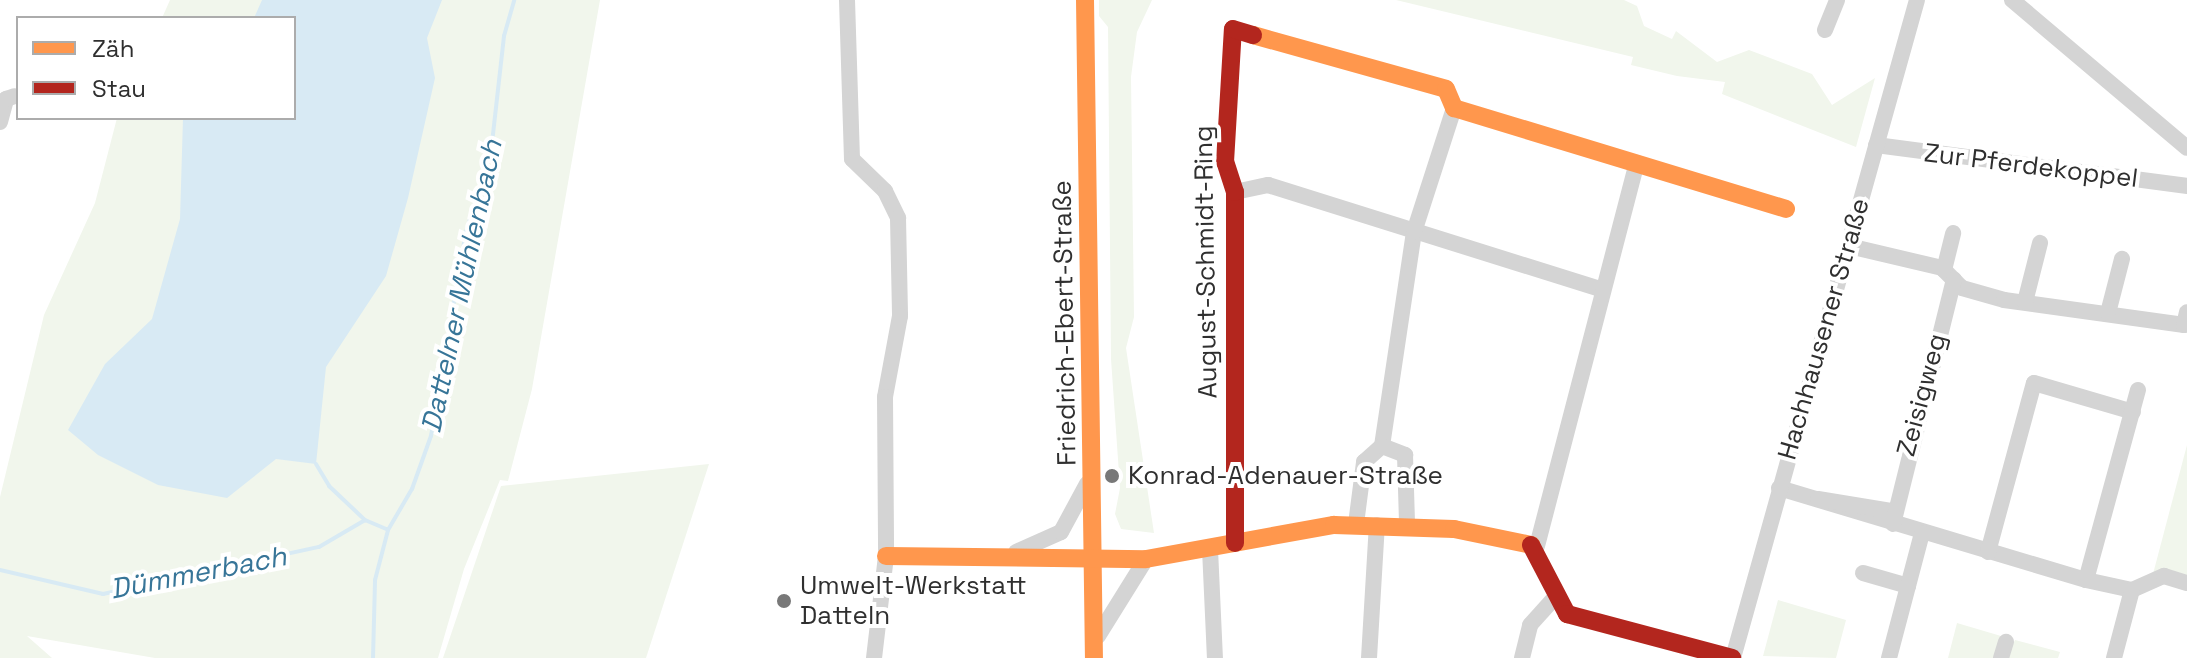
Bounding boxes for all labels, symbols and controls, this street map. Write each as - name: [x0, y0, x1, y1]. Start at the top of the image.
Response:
- legend: [16, 16, 296, 120]
- text: Zäh: [92, 33, 134, 64]
- text: Stau: [92, 73, 146, 104]
- street label: August-Schmidt-Ring: [1188, 125, 1224, 399]
- water label: Dattelner Mühlenbach: [414, 137, 508, 435]
- street label: Zur Pferdekoppel: [1922, 137, 2140, 195]
- street label: Friedrich-Ebert-Straße: [1047, 180, 1083, 466]
- street label: Hachhausener Straße: [1772, 195, 1876, 463]
- street label: Zeisigweg: [1891, 330, 1953, 460]
- place label: Konrad-Adenauer-Straße: [1128, 460, 1443, 492]
- marker: Konrad-Adenauer-Straße: [1103, 467, 1121, 485]
- water label: Dümmerbach: [107, 538, 289, 606]
- place label: Umwelt-Werkstatt Datteln: [800, 570, 1027, 632]
- marker: Umwelt-Werkstatt Datteln: [775, 592, 793, 610]

